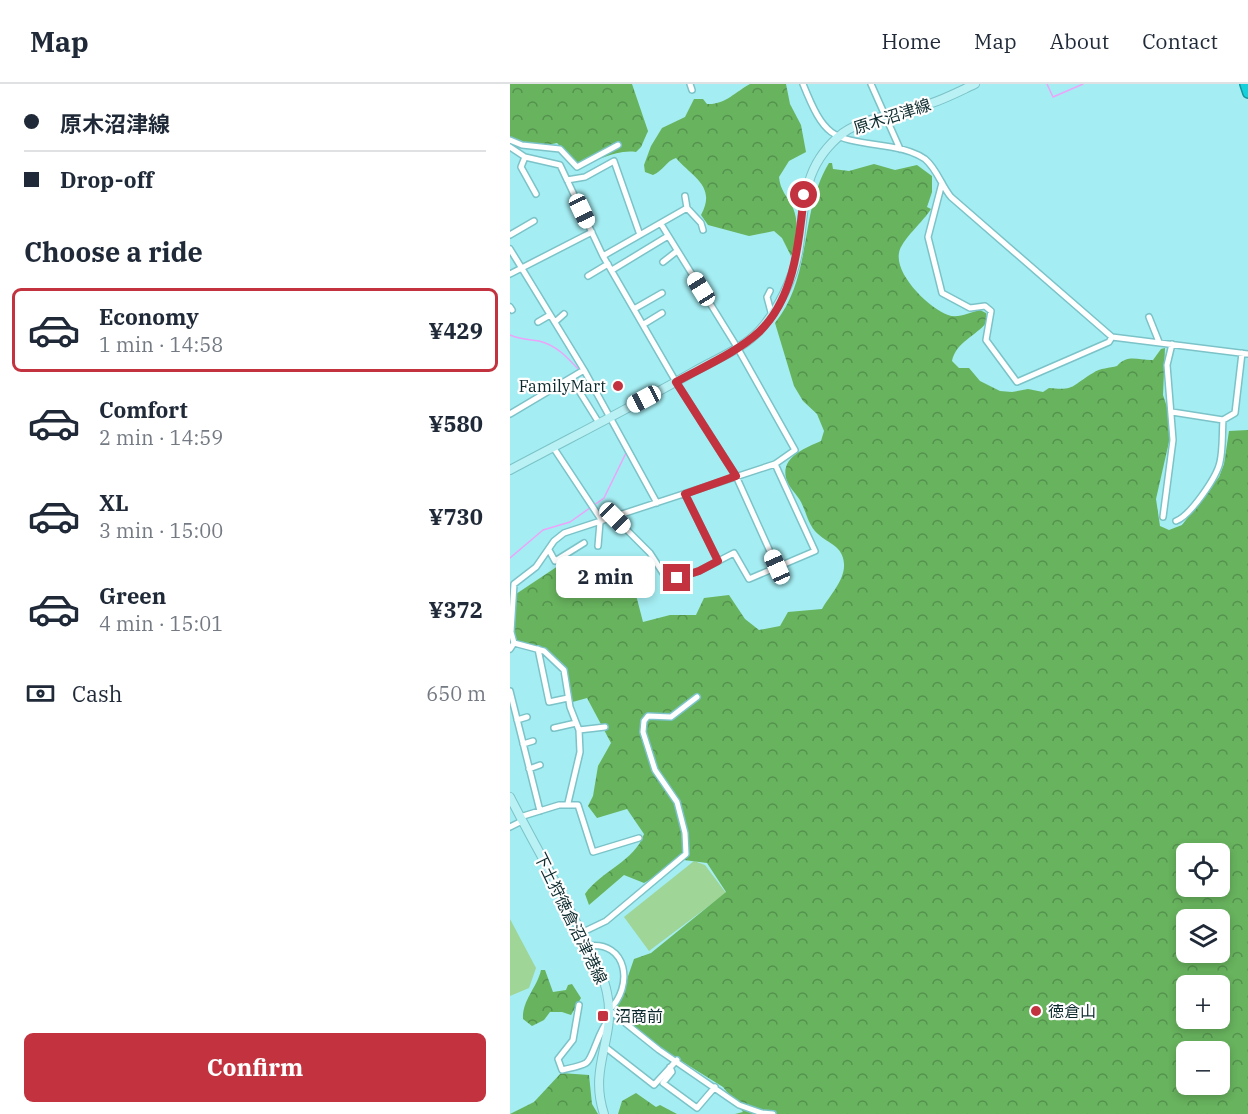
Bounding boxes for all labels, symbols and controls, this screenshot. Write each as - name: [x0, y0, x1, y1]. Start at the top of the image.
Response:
- text: Map: [30, 23, 89, 60]
- text: Home: [881, 27, 941, 55]
- text: Map: [974, 27, 1017, 55]
- text: About: [1050, 27, 1109, 55]
- text: Contact: [1142, 27, 1218, 55]
- street label: 原木沼津線: [851, 94, 933, 138]
- text: 原木沼津線: [60, 109, 170, 138]
- text: Drop-off: [60, 165, 154, 194]
- route start: [790, 181, 817, 208]
- car: [566, 191, 598, 231]
- text: Choose a ride: [24, 234, 203, 269]
- car: [684, 269, 718, 309]
- text: Economy: [99, 302, 199, 331]
- icon: car: [27, 303, 81, 357]
- text: ¥429: [428, 316, 483, 345]
- text: 1 min · 14:58: [99, 331, 223, 358]
- place label: FamilyMart: [519, 376, 606, 396]
- marker: FamilyMart: [611, 379, 625, 393]
- car: [624, 383, 664, 415]
- text: Comfort: [99, 395, 188, 424]
- icon: car: [27, 396, 81, 450]
- text: ¥580: [428, 409, 483, 438]
- text: 2 min · 14:59: [99, 424, 223, 451]
- text: XL: [99, 488, 129, 517]
- icon: car: [27, 489, 81, 543]
- car: [596, 499, 634, 537]
- text: ¥730: [428, 502, 483, 531]
- text: 3 min · 15:00: [99, 517, 223, 544]
- car: [761, 547, 793, 587]
- callout: 2 min: [557, 557, 656, 599]
- text: 2 min: [578, 563, 634, 590]
- route end: [663, 564, 690, 591]
- text: Green: [99, 581, 166, 610]
- icon: car: [27, 582, 81, 636]
- text: ¥372: [428, 595, 483, 624]
- text: 4 min · 15:01: [99, 610, 223, 637]
- icon: cash: [24, 677, 57, 710]
- text: Cash: [72, 679, 123, 708]
- text: 650 m: [426, 680, 486, 707]
- map controls: [1176, 843, 1230, 1095]
- button: locate: [1176, 843, 1230, 897]
- street label: 下土狩徳倉沼津港線: [530, 849, 612, 987]
- button: layers: [1176, 909, 1230, 963]
- button: +: [1176, 975, 1230, 1029]
- place label: 徳倉山: [1048, 1001, 1096, 1021]
- marker: 徳倉山: [1029, 1004, 1043, 1018]
- place label: 沼商前: [615, 1006, 663, 1026]
- marker: 沼商前: [596, 1009, 610, 1023]
- button: Confirm: [24, 1033, 486, 1102]
- button: −: [1176, 1041, 1230, 1095]

